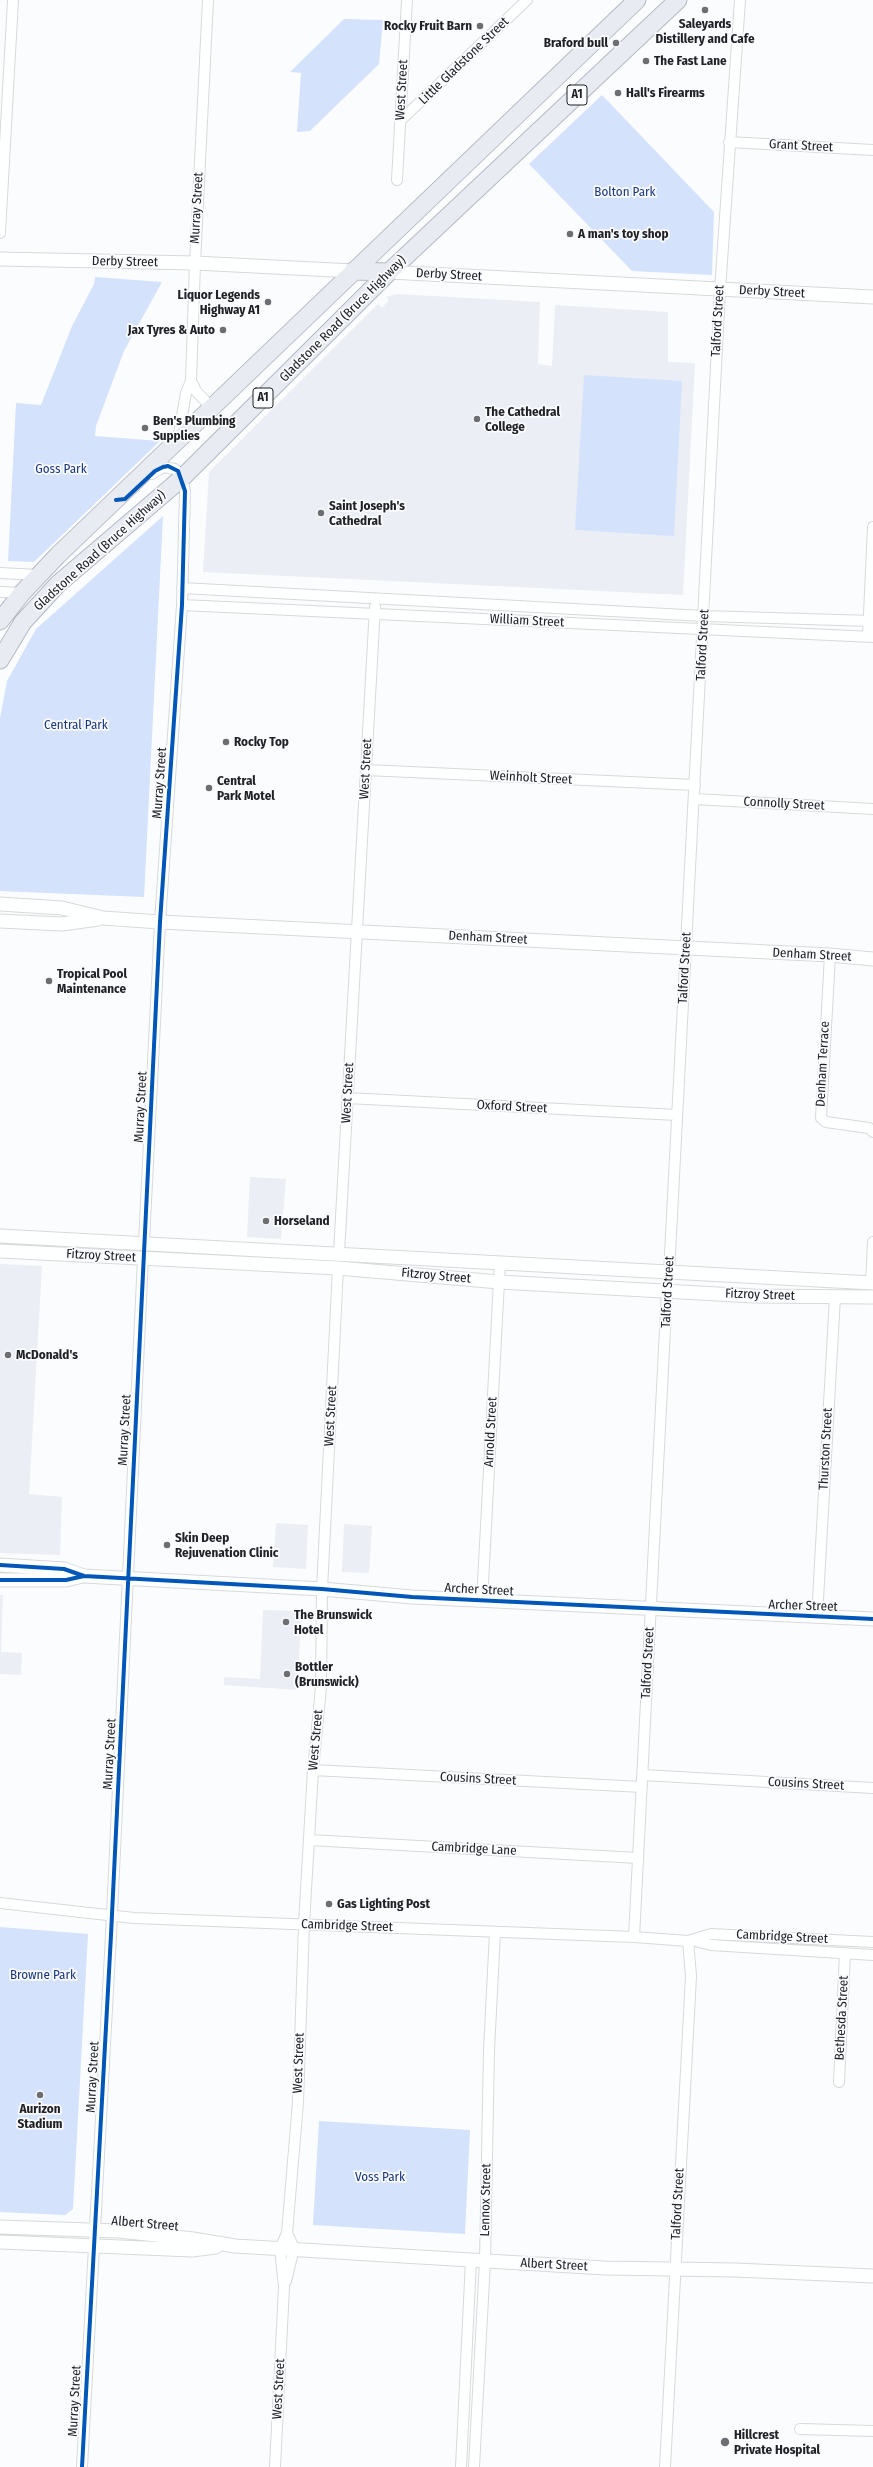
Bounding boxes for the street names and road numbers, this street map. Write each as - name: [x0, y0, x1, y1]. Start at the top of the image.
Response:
- street label: Little Gladstone Street: [416, 14, 512, 108]
- street label: West Street: [393, 59, 411, 121]
- road number: A1: [567, 85, 587, 105]
- street label: Grant Street: [769, 137, 833, 155]
- street label: Murray Street: [187, 172, 207, 244]
- street label: Gladstone Road (Bruce Highway): [277, 253, 409, 385]
- street label: Derby Street: [92, 254, 158, 270]
- street label: Derby Street: [416, 265, 482, 285]
- street label: Derby Street: [739, 282, 805, 302]
- street label: Talford Street: [708, 285, 728, 357]
- road number: A1: [253, 388, 273, 408]
- street label: Gladstone Road (Bruce Highway): [31, 488, 169, 614]
- street label: Talford Street: [693, 609, 713, 681]
- street label: William Street: [489, 611, 565, 631]
- street label: West Street: [357, 738, 375, 800]
- street label: Murray Street: [150, 747, 170, 819]
- street label: Weinholt Street: [489, 768, 573, 788]
- street label: Connolly Street: [743, 794, 825, 814]
- street label: Denham Street: [448, 928, 528, 948]
- street label: Talford Street: [675, 932, 695, 1004]
- street label: Denham Street: [772, 945, 852, 965]
- street label: Denham Terrace: [813, 1021, 833, 1107]
- street label: West Street: [339, 1062, 357, 1124]
- street label: Murray Street: [131, 1071, 151, 1143]
- street label: Oxford Street: [476, 1097, 548, 1117]
- street label: Fitzroy Street: [66, 1246, 136, 1266]
- street label: Talford Street: [658, 1256, 678, 1328]
- street label: Fitzroy Street: [401, 1265, 471, 1287]
- street label: Fitzroy Street: [725, 1286, 795, 1304]
- street label: West Street: [322, 1385, 340, 1447]
- street label: Murray Street: [115, 1394, 135, 1466]
- street label: Arnold Street: [481, 1396, 501, 1468]
- street label: Thurston Street: [816, 1407, 836, 1491]
- street label: Archer Street: [444, 1580, 514, 1600]
- street label: Archer Street: [768, 1597, 838, 1615]
- street label: Talford Street: [638, 1627, 658, 1699]
- street label: West Street: [306, 1709, 326, 1771]
- street label: Murray Street: [100, 1718, 120, 1790]
- street label: Cousins Street: [440, 1769, 516, 1789]
- street label: Cousins Street: [768, 1774, 844, 1794]
- street label: Cambridge Lane: [431, 1839, 517, 1859]
- street label: Cambridge Street: [301, 1917, 393, 1935]
- street label: Cambridge Street: [736, 1927, 828, 1947]
- street label: Bethesda Street: [832, 1975, 852, 2061]
- street label: West Street: [290, 2032, 308, 2094]
- street label: Murray Street: [83, 2041, 103, 2113]
- street label: Lennox Street: [478, 2163, 494, 2237]
- street label: Talford Street: [668, 2168, 688, 2240]
- street label: Albert Street: [111, 2213, 179, 2235]
- street label: Albert Street: [520, 2255, 588, 2275]
- street label: West Street: [270, 2358, 288, 2420]
- street label: Murray Street: [65, 2365, 85, 2437]

